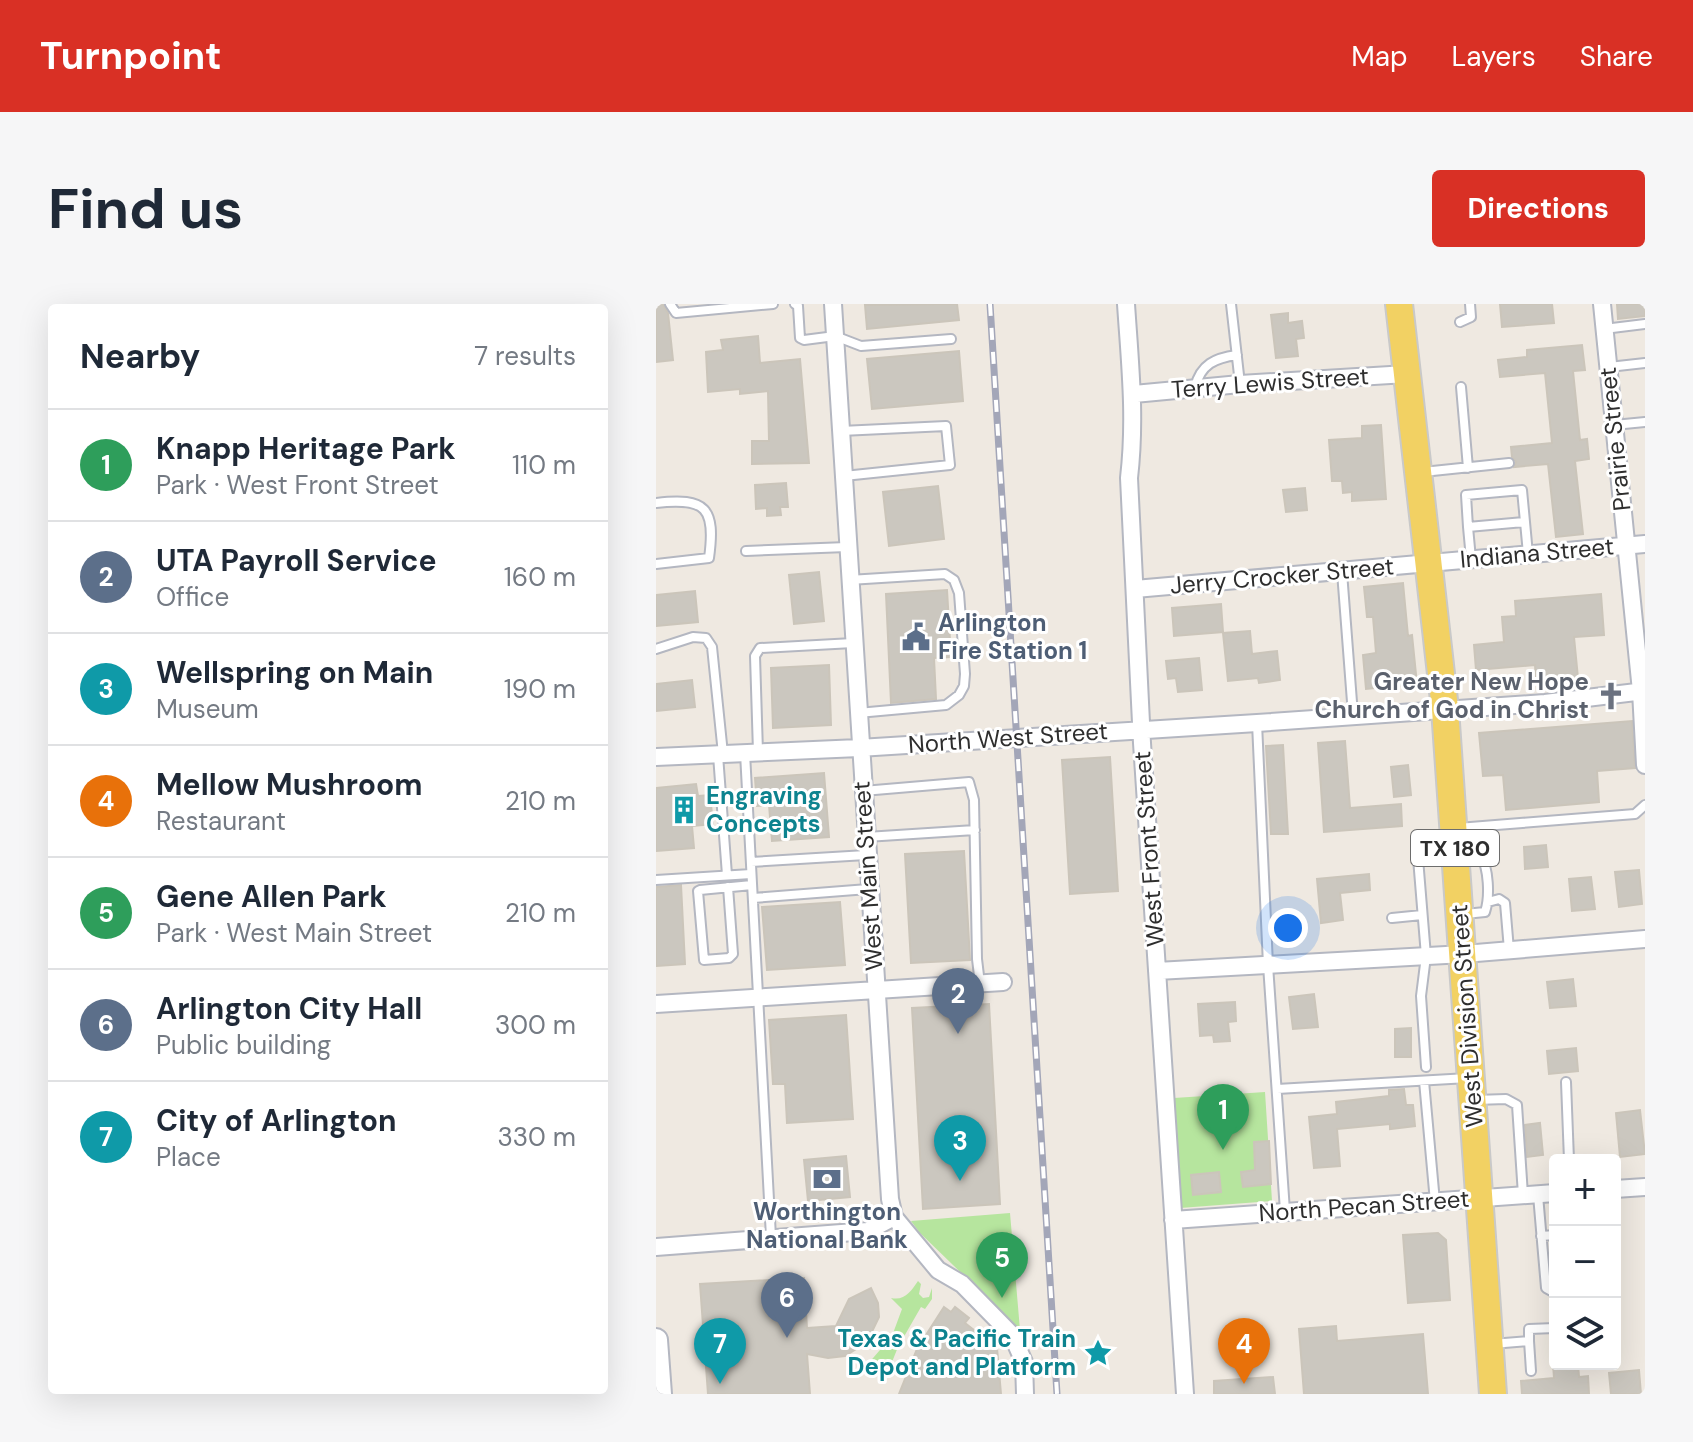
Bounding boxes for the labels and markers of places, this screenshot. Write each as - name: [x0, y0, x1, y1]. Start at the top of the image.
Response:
- place label: Arlington Fire Station 1: [938, 607, 1087, 666]
- public building icon: Arlington Fire Station 1: [901, 622, 931, 652]
- place label: Greater New Hope Church of God in Christ: [1314, 666, 1589, 725]
- church icon: Greater New Hope Church of God in Christ: [1596, 681, 1626, 711]
- place label: Engraving Concepts: [706, 780, 822, 839]
- building icon: Engraving Concepts: [669, 795, 699, 825]
- pin: 2: [932, 968, 984, 1034]
- pin: 1: [1197, 1084, 1249, 1150]
- pin: 3: [934, 1115, 986, 1181]
- bank icon: Worthington National Bank: [812, 1164, 842, 1194]
- place label: Worthington National Bank: [746, 1196, 908, 1255]
- pin: 5: [976, 1232, 1028, 1298]
- pin: 6: [761, 1272, 813, 1338]
- pin: 7: [694, 1318, 746, 1384]
- pin: 4: [1218, 1318, 1270, 1384]
- place label: Texas & Pacific Train Depot and Platform: [838, 1323, 1076, 1382]
- place icon: Texas & Pacific Train Depot and Platform: [1083, 1338, 1113, 1368]

